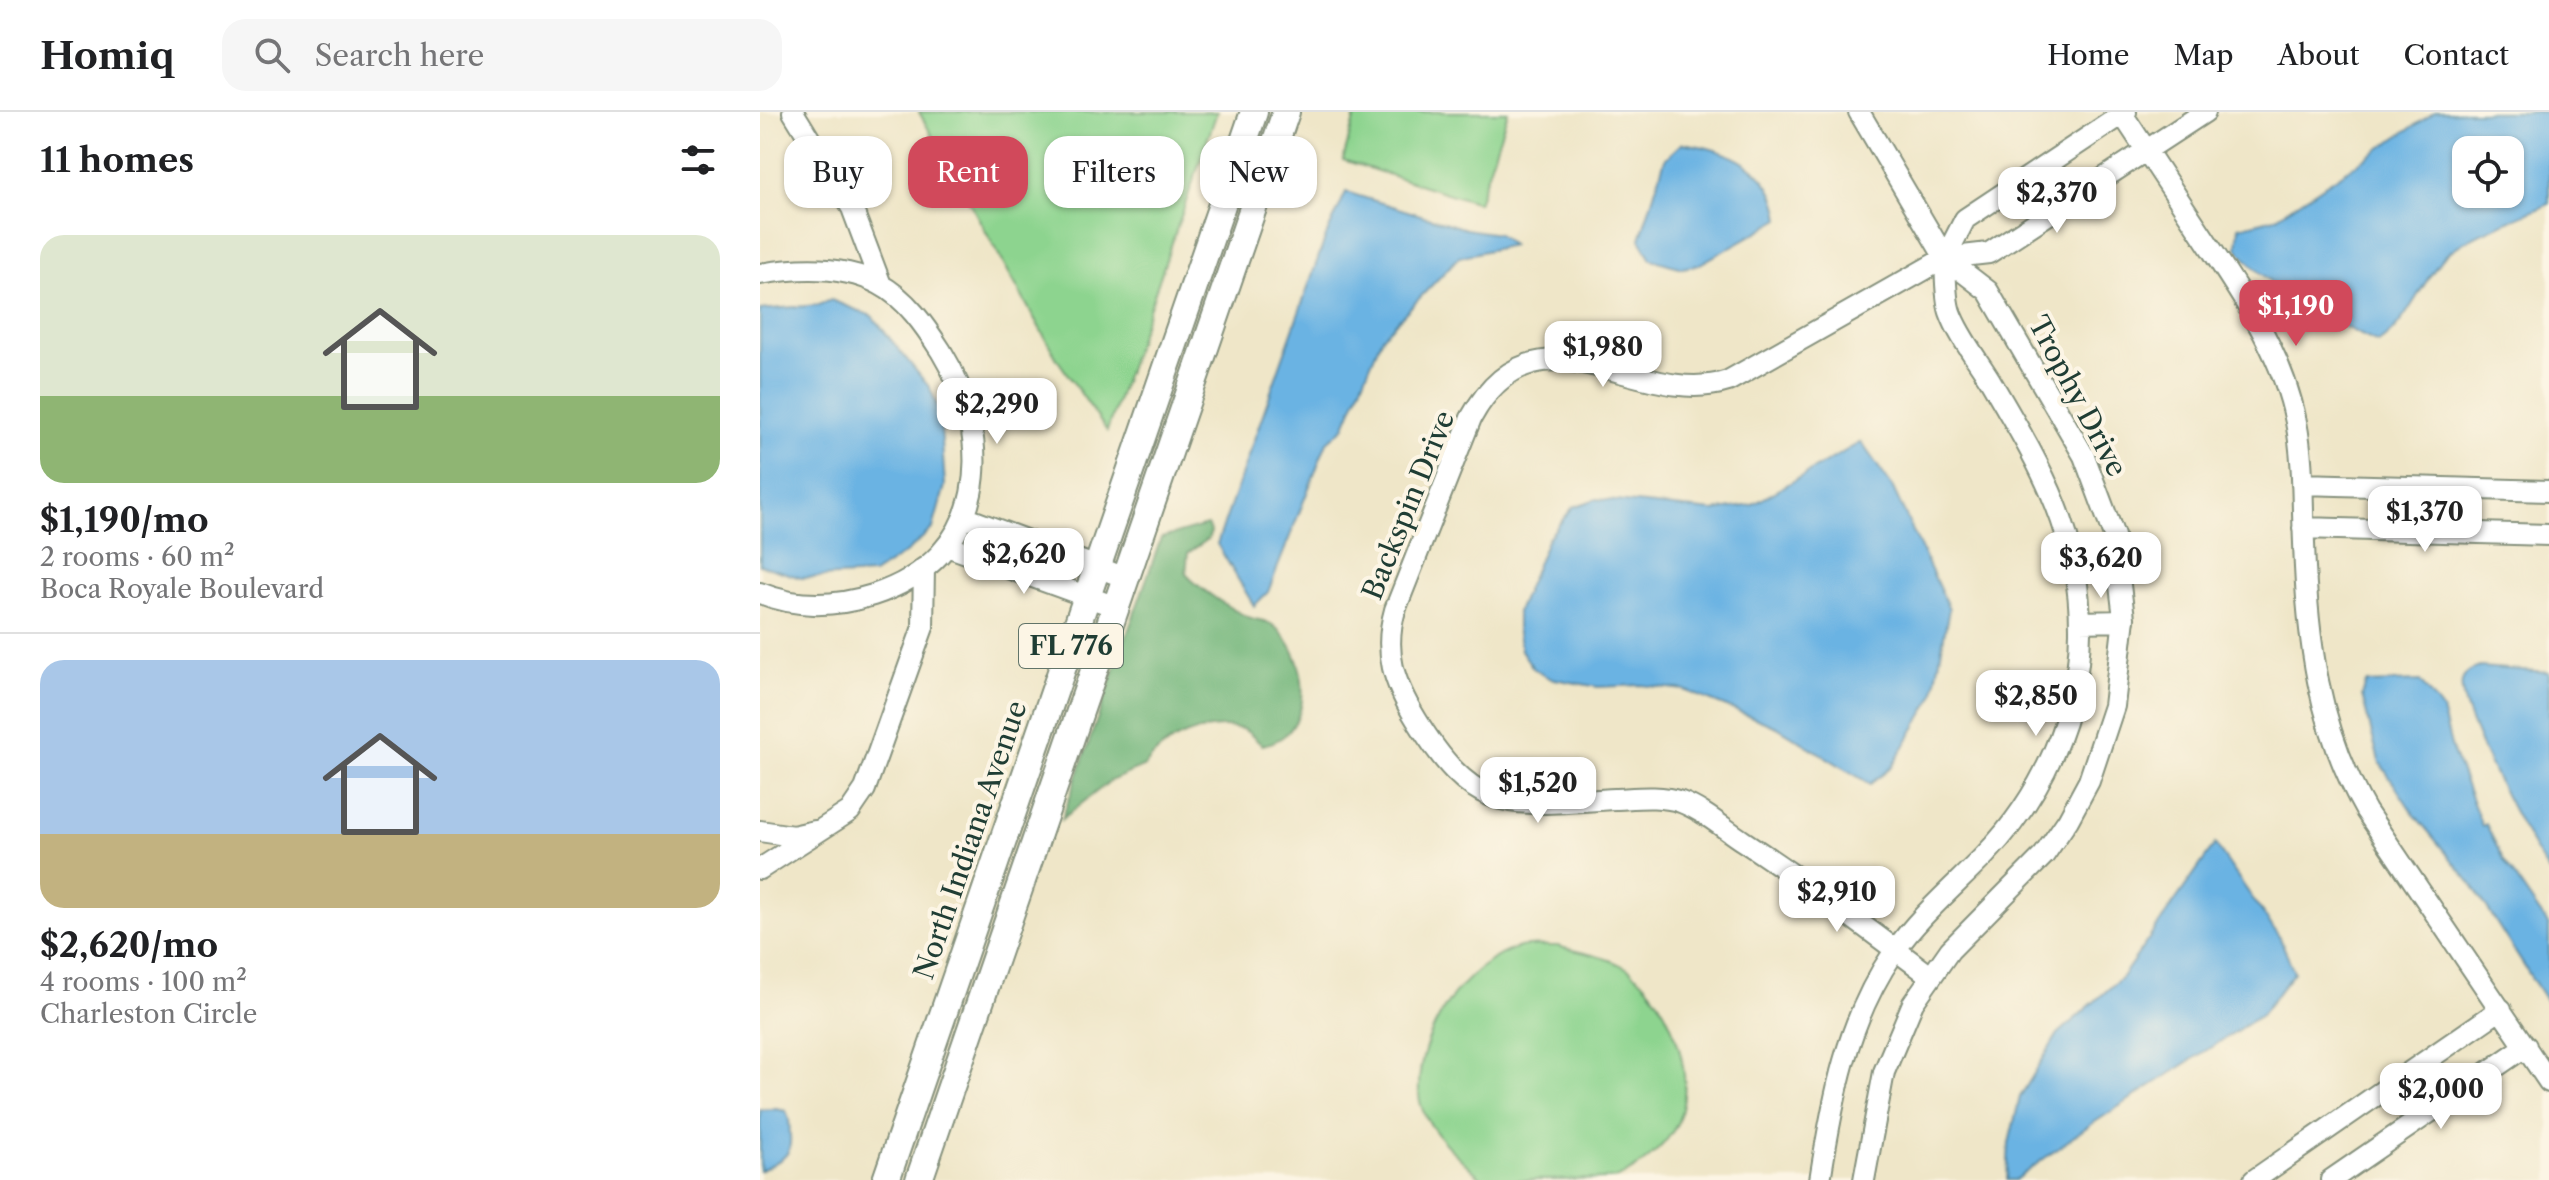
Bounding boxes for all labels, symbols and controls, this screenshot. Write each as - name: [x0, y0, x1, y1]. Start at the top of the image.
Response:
- search box: [222, 19, 782, 91]
- text: Homiq: [40, 32, 174, 79]
- icon: search: [250, 33, 294, 77]
- text: Search here: [314, 37, 484, 74]
- text: Home: [2047, 38, 2129, 72]
- text: Map: [2173, 38, 2233, 72]
- text: About: [2277, 38, 2359, 72]
- text: Contact: [2403, 38, 2509, 72]
- chip: Buy: [784, 136, 892, 208]
- chip: Rent: [908, 136, 1028, 208]
- chip: Filters: [1044, 136, 1184, 208]
- chip: New: [1200, 136, 1317, 208]
- map controls: [2452, 136, 2524, 208]
- button: locate: [2452, 136, 2524, 208]
- icon: filters: [676, 138, 720, 182]
- text: 11 homes: [40, 139, 194, 181]
- pin: $2,370: [1992, 167, 2122, 235]
- text: $2,370: [2016, 177, 2098, 209]
- pin: $1,190: [2231, 280, 2361, 348]
- icon: home: [308, 287, 452, 431]
- text: $1,190: [2257, 290, 2335, 322]
- street label: Trophy Drive: [2021, 310, 2135, 482]
- pin: $1,980: [1538, 321, 1668, 389]
- text: $1,980: [1563, 331, 1643, 363]
- pin: $2,290: [932, 378, 1062, 446]
- text: $2,290: [955, 388, 1039, 420]
- street label: Backspin Drive: [1355, 405, 1461, 605]
- pin: $1,370: [2360, 486, 2490, 554]
- text: $1,370: [2386, 496, 2464, 528]
- text: $1,190/mo: [40, 499, 209, 541]
- pin: $2,620: [959, 528, 1089, 596]
- pin: $3,620: [2036, 532, 2166, 600]
- text: $2,620: [982, 538, 1066, 570]
- text: 2 rooms · 60 m²: [40, 541, 235, 573]
- text: $3,620: [2059, 542, 2143, 574]
- text: Boca Royale Boulevard: [40, 573, 324, 605]
- road number: FL 776: [1019, 624, 1123, 668]
- pin: $2,850: [1971, 670, 2101, 738]
- text: $2,850: [1994, 680, 2078, 712]
- street label: North Indiana Avenue: [906, 696, 1034, 984]
- icon: home: [308, 712, 452, 856]
- pin: $1,520: [1473, 757, 1603, 825]
- text: $1,520: [1498, 767, 1578, 799]
- pin: $2,910: [1772, 866, 1902, 934]
- text: $2,910: [1797, 876, 1877, 908]
- text: $2,620/mo: [40, 924, 218, 966]
- text: 4 rooms · 100 m²: [40, 966, 247, 998]
- text: Charleston Circle: [40, 998, 257, 1030]
- pin: $2,000: [2376, 1063, 2506, 1131]
- text: $2,000: [2398, 1073, 2484, 1105]

